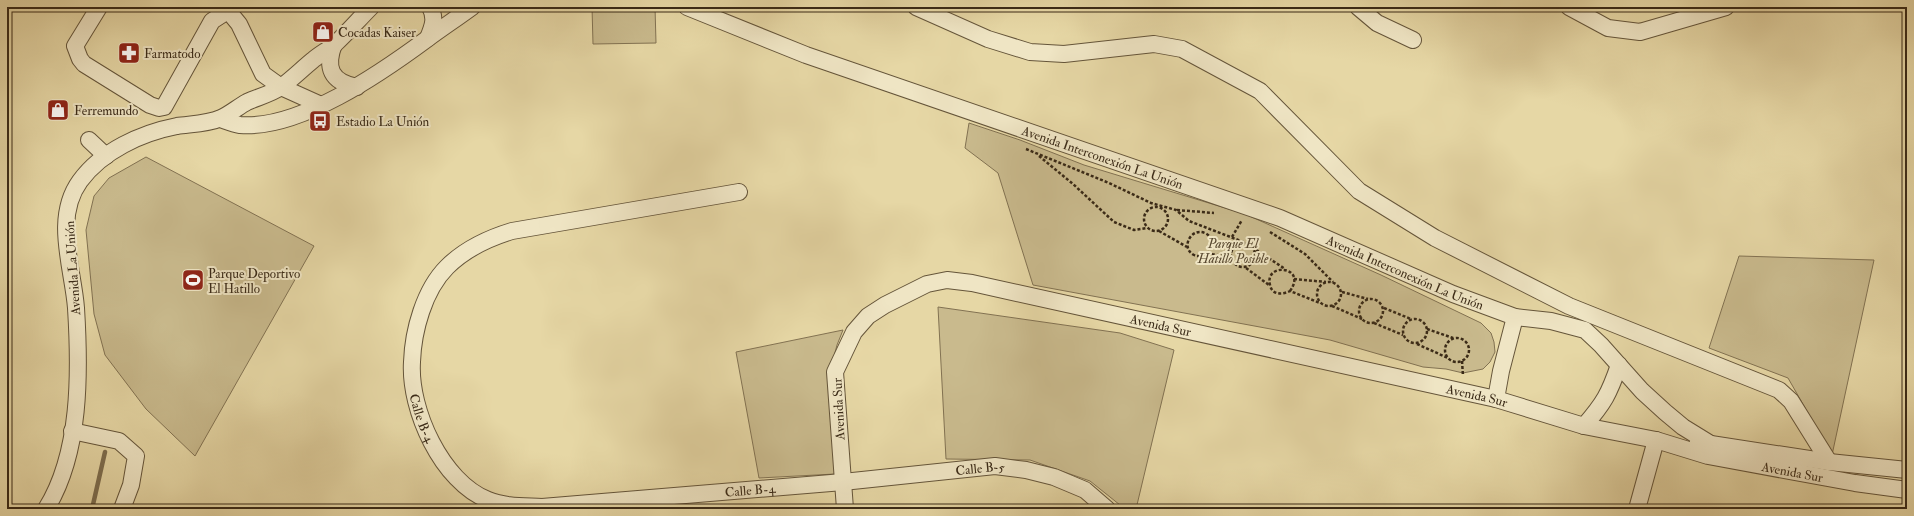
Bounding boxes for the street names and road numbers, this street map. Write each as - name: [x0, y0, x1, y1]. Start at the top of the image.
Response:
- street label: Avenida Interconexión La Unión: [1019, 122, 1185, 193]
- street label: Avenida La Unión: [62, 220, 84, 317]
- street label: Avenida Interconexión La Unión: [1323, 232, 1486, 314]
- street label: Avenida Sur: [1127, 311, 1193, 340]
- street label: Avenida Sur: [829, 377, 849, 441]
- street label: Avenida Sur: [1444, 381, 1509, 411]
- street label: Calle B-4: [406, 392, 438, 446]
- street label: Calle B-5: [955, 459, 1006, 479]
- street label: Avenida Sur: [1759, 459, 1824, 486]
- street label: Calle B-4: [724, 481, 777, 501]

